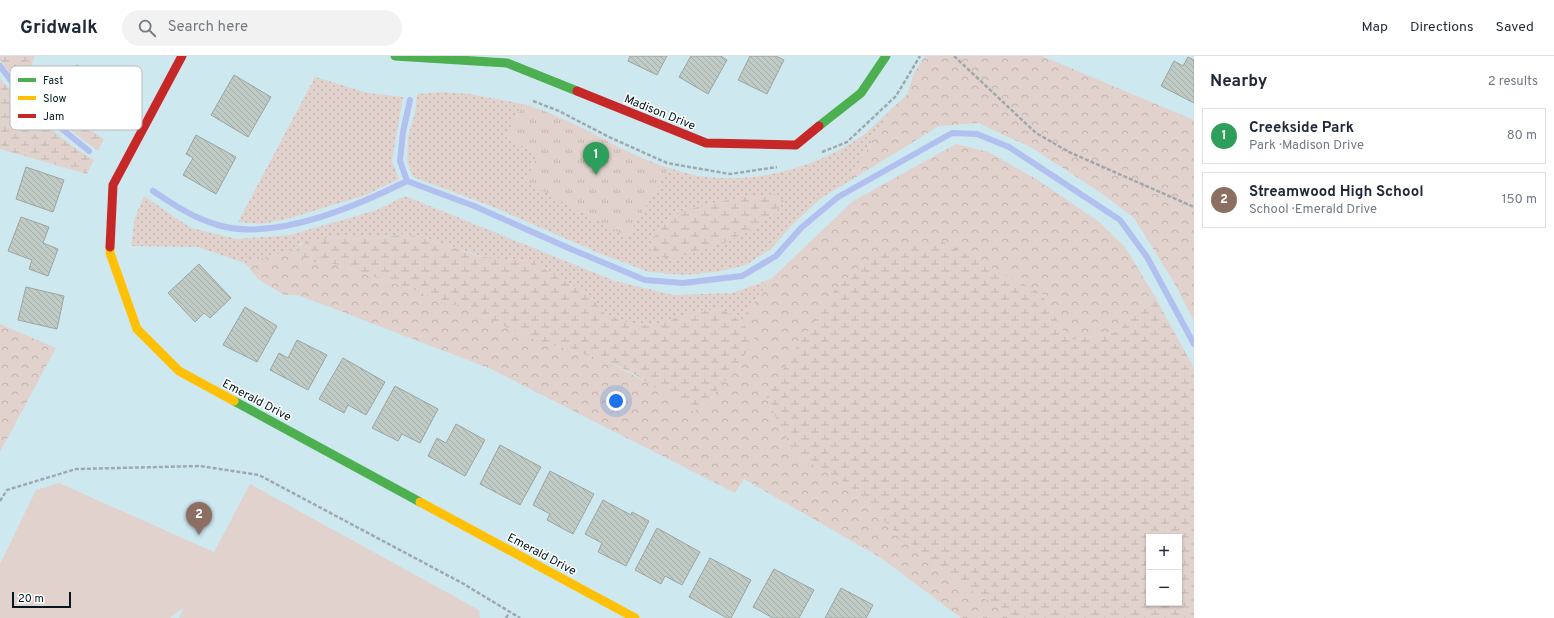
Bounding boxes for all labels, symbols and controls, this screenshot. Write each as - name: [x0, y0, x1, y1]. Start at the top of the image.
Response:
- search box: [122, 10, 402, 46]
- text: Gridwalk: [20, 16, 98, 40]
- icon: search: [136, 17, 158, 39]
- text: Search here: [168, 18, 248, 37]
- text: Map: [1362, 19, 1388, 36]
- text: Directions: [1410, 19, 1474, 36]
- text: Saved: [1496, 19, 1534, 36]
- legend: [10, 66, 142, 130]
- text: Nearby: [1210, 71, 1267, 93]
- text: Fast: [43, 74, 63, 88]
- text: 2 results: [1488, 74, 1538, 90]
- street label: Madison Drive: [622, 91, 698, 135]
- text: Slow: [43, 92, 66, 106]
- text: Jam: [43, 110, 64, 124]
- text: Creekside Park: [1249, 119, 1354, 138]
- text: 1: [1221, 128, 1227, 144]
- text: 80 m: [1507, 128, 1537, 144]
- text: Park · Madison Drive: [1249, 138, 1364, 154]
- pin: 1: [583, 142, 609, 175]
- text: Streamwood High School: [1249, 183, 1424, 202]
- text: 2: [1220, 192, 1228, 208]
- text: 150 m: [1502, 192, 1537, 208]
- text: School · Emerald Drive: [1249, 202, 1377, 218]
- street label: Emerald Drive: [219, 376, 294, 426]
- your location: [606, 391, 626, 411]
- pin: 2: [186, 502, 212, 535]
- street label: Emerald Drive: [504, 530, 579, 580]
- map controls: [1146, 534, 1182, 606]
- button: +: [1146, 534, 1182, 570]
- button: −: [1146, 570, 1182, 606]
- scale bar: [12, 590, 71, 609]
- text: 20 m: [18, 592, 44, 606]

